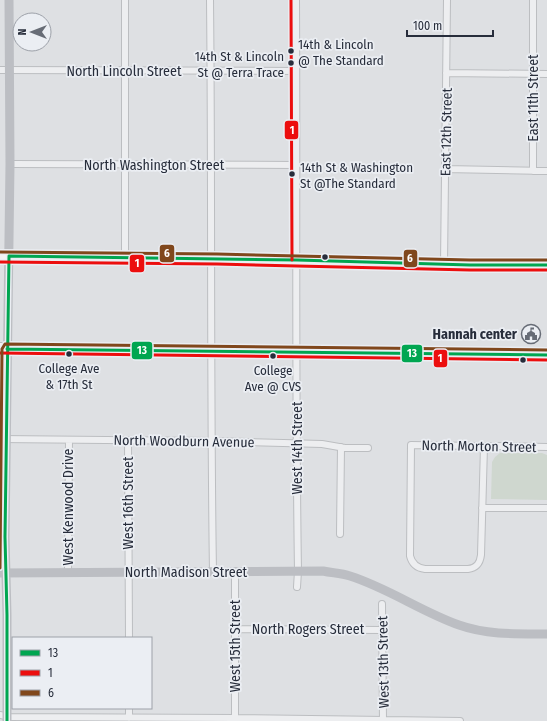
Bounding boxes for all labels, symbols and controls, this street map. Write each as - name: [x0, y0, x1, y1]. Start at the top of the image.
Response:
- north arrow: [12, 12, 52, 52]
- scale bar: [407, 12, 493, 38]
- text: 100 m: [413, 19, 442, 33]
- text: N: [16, 29, 29, 35]
- place label: 14th & Lincoln @ The Standard: [298, 37, 384, 68]
- marker: 14th & Lincoln @ The Standard: [286, 46, 296, 56]
- place label: 14th St & Lincoln St @ Terra Trace: [195, 49, 284, 80]
- street label: East 11th Street: [525, 54, 542, 142]
- marker: 14th St & Lincoln St @ Terra Trace: [286, 58, 296, 68]
- street label: North Lincoln Street: [67, 63, 182, 80]
- street label: East 12th Street: [437, 87, 456, 176]
- line badge: 1: [284, 120, 299, 140]
- text: 1: [290, 124, 294, 137]
- street label: North Washington Street: [84, 157, 225, 174]
- place label: 14th St & Washington St @The Standard: [300, 160, 413, 191]
- marker: 14th St & Washington St @The Standard: [287, 169, 297, 179]
- line badge: 6: [159, 244, 175, 263]
- text: 6: [164, 247, 170, 260]
- line badge: 6: [403, 249, 418, 268]
- unlabelled marker: [320, 252, 330, 262]
- text: 6: [407, 252, 413, 265]
- line badge: 1: [129, 254, 145, 273]
- text: 1: [135, 257, 139, 270]
- public building icon: Hannah center: [520, 323, 542, 345]
- place label: Hannah center: [433, 326, 518, 343]
- line badge: 13: [131, 341, 153, 360]
- text: 13: [137, 344, 147, 357]
- line badge: 13: [401, 344, 423, 363]
- text: 13: [407, 347, 417, 360]
- marker: College Ave & 17th St: [64, 349, 74, 359]
- line badge: 1: [433, 349, 448, 368]
- marker: College Ave @ CVS: [268, 351, 278, 361]
- text: 1: [438, 352, 442, 365]
- unlabelled marker: [518, 355, 528, 365]
- place label: College Ave & 17th St: [39, 361, 99, 392]
- place label: College Ave @ CVS: [245, 363, 301, 394]
- street label: West 14th Street: [289, 401, 306, 495]
- street label: North Woodburn Avenue: [113, 432, 255, 451]
- street label: North Morton Street: [421, 437, 537, 456]
- street label: West Kenwood Drive: [60, 448, 77, 565]
- street label: West 16th Street: [120, 456, 137, 550]
- street label: North Madison Street: [125, 564, 248, 581]
- street label: West 15th Street: [227, 599, 244, 692]
- street label: West 13th Street: [374, 615, 393, 708]
- street label: North Rogers Street: [252, 621, 365, 638]
- legend: [12, 637, 152, 709]
- text: 13: [48, 646, 58, 660]
- text: 1: [48, 666, 53, 680]
- text: 6: [48, 686, 54, 700]

